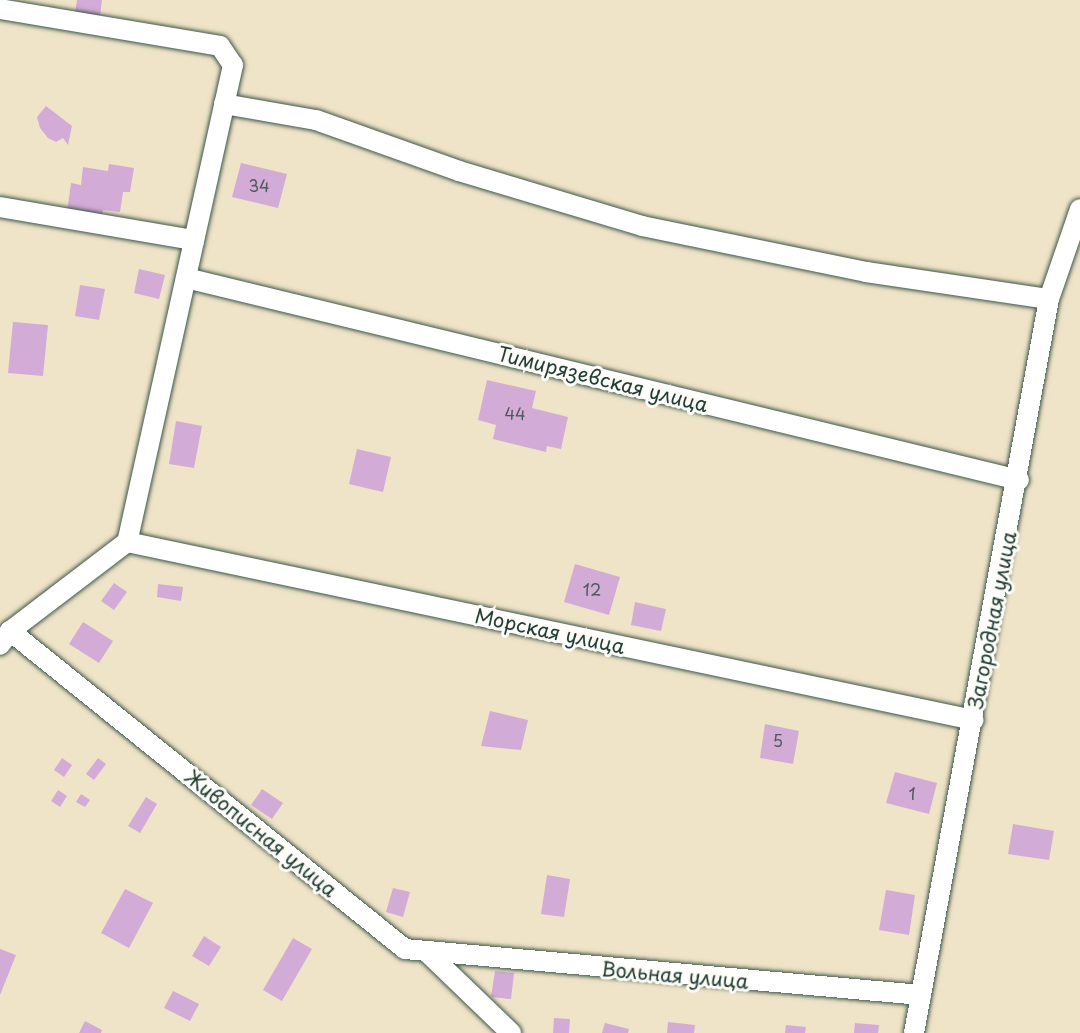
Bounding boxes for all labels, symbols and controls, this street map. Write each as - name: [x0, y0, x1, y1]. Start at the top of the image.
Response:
- house number: 34: [248, 175, 270, 195]
- street label: Тимирязевская улица: [495, 341, 711, 417]
- house number: 44: [504, 403, 526, 423]
- street label: Загородная улица: [963, 529, 1021, 711]
- house number: 12: [583, 579, 601, 599]
- street label: Морская улица: [472, 603, 628, 659]
- house number: 5: [773, 730, 783, 750]
- street label: Живописная улица: [180, 764, 342, 902]
- house number: 1: [908, 783, 916, 803]
- street label: Вольная улица: [600, 957, 750, 993]

